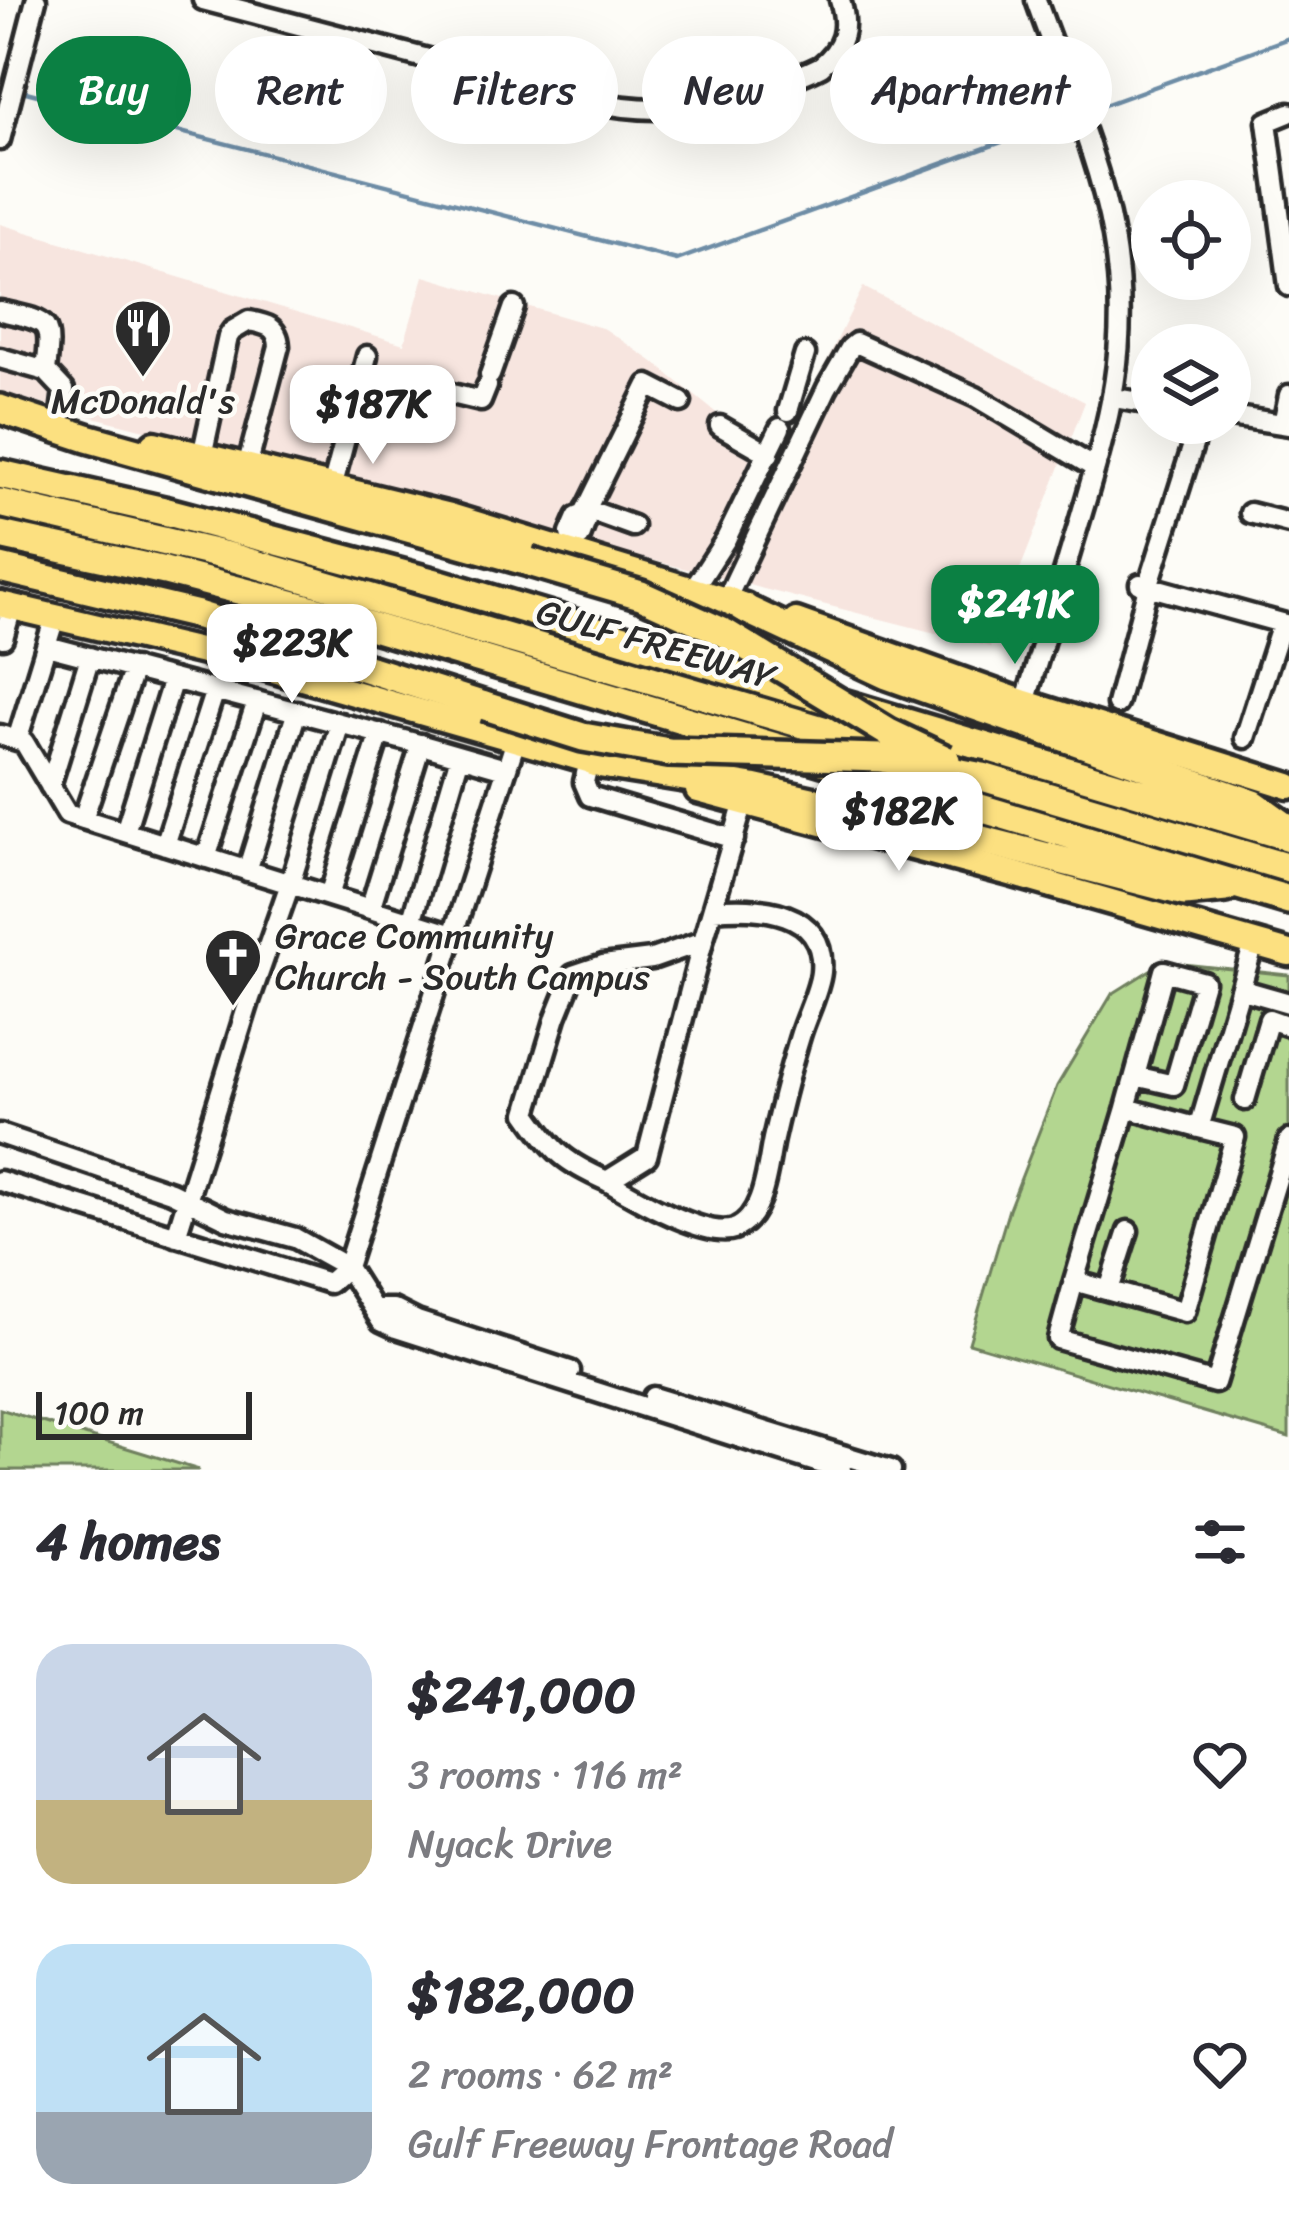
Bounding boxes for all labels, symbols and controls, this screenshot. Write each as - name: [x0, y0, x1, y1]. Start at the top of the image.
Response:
- chip: Buy: [36, 36, 191, 144]
- chip: Rent: [215, 36, 387, 144]
- chip: Filters: [411, 36, 618, 144]
- chip: New: [642, 36, 806, 144]
- chip: Apartment: [830, 36, 1112, 144]
- map controls: [1131, 180, 1251, 444]
- button: locate: [1131, 180, 1251, 300]
- restaurant icon: McDonald's: [112, 297, 174, 379]
- button: layers: [1131, 324, 1251, 444]
- pin: $187K: [289, 365, 457, 467]
- place label: McDonald's: [51, 369, 235, 433]
- text: $187K: [317, 369, 429, 438]
- pin: $241K: [931, 565, 1099, 667]
- text: $241K: [958, 569, 1072, 638]
- street label: GULF FREEWAY: [529, 579, 785, 709]
- pin: $223K: [208, 604, 376, 706]
- text: $223K: [234, 608, 350, 677]
- pin: $182K: [815, 772, 983, 874]
- text: $182K: [843, 776, 955, 845]
- place label: Grace Community Church - South Campus: [275, 904, 650, 1009]
- church icon: Grace Community Church - South Campus: [202, 926, 264, 1008]
- text: 100 m: [54, 1384, 144, 1442]
- scale bar: [36, 1386, 252, 1439]
- text: 4 homes: [36, 1497, 220, 1587]
- icon: filters: [1187, 1509, 1253, 1575]
- text: $241,000: [408, 1650, 636, 1740]
- icon: home: [132, 1692, 276, 1836]
- icon: heart: [1187, 1731, 1253, 1797]
- text: 3 rooms · 116 m²: [408, 1740, 683, 1809]
- text: Nyack Drive: [408, 1809, 612, 1878]
- text: $182,000: [408, 1950, 635, 2040]
- icon: home: [132, 1992, 276, 2136]
- icon: heart: [1187, 2031, 1253, 2097]
- text: 2 rooms · 62 m²: [408, 2040, 673, 2109]
- text: Gulf Freeway Frontage Road: [408, 2109, 893, 2178]

